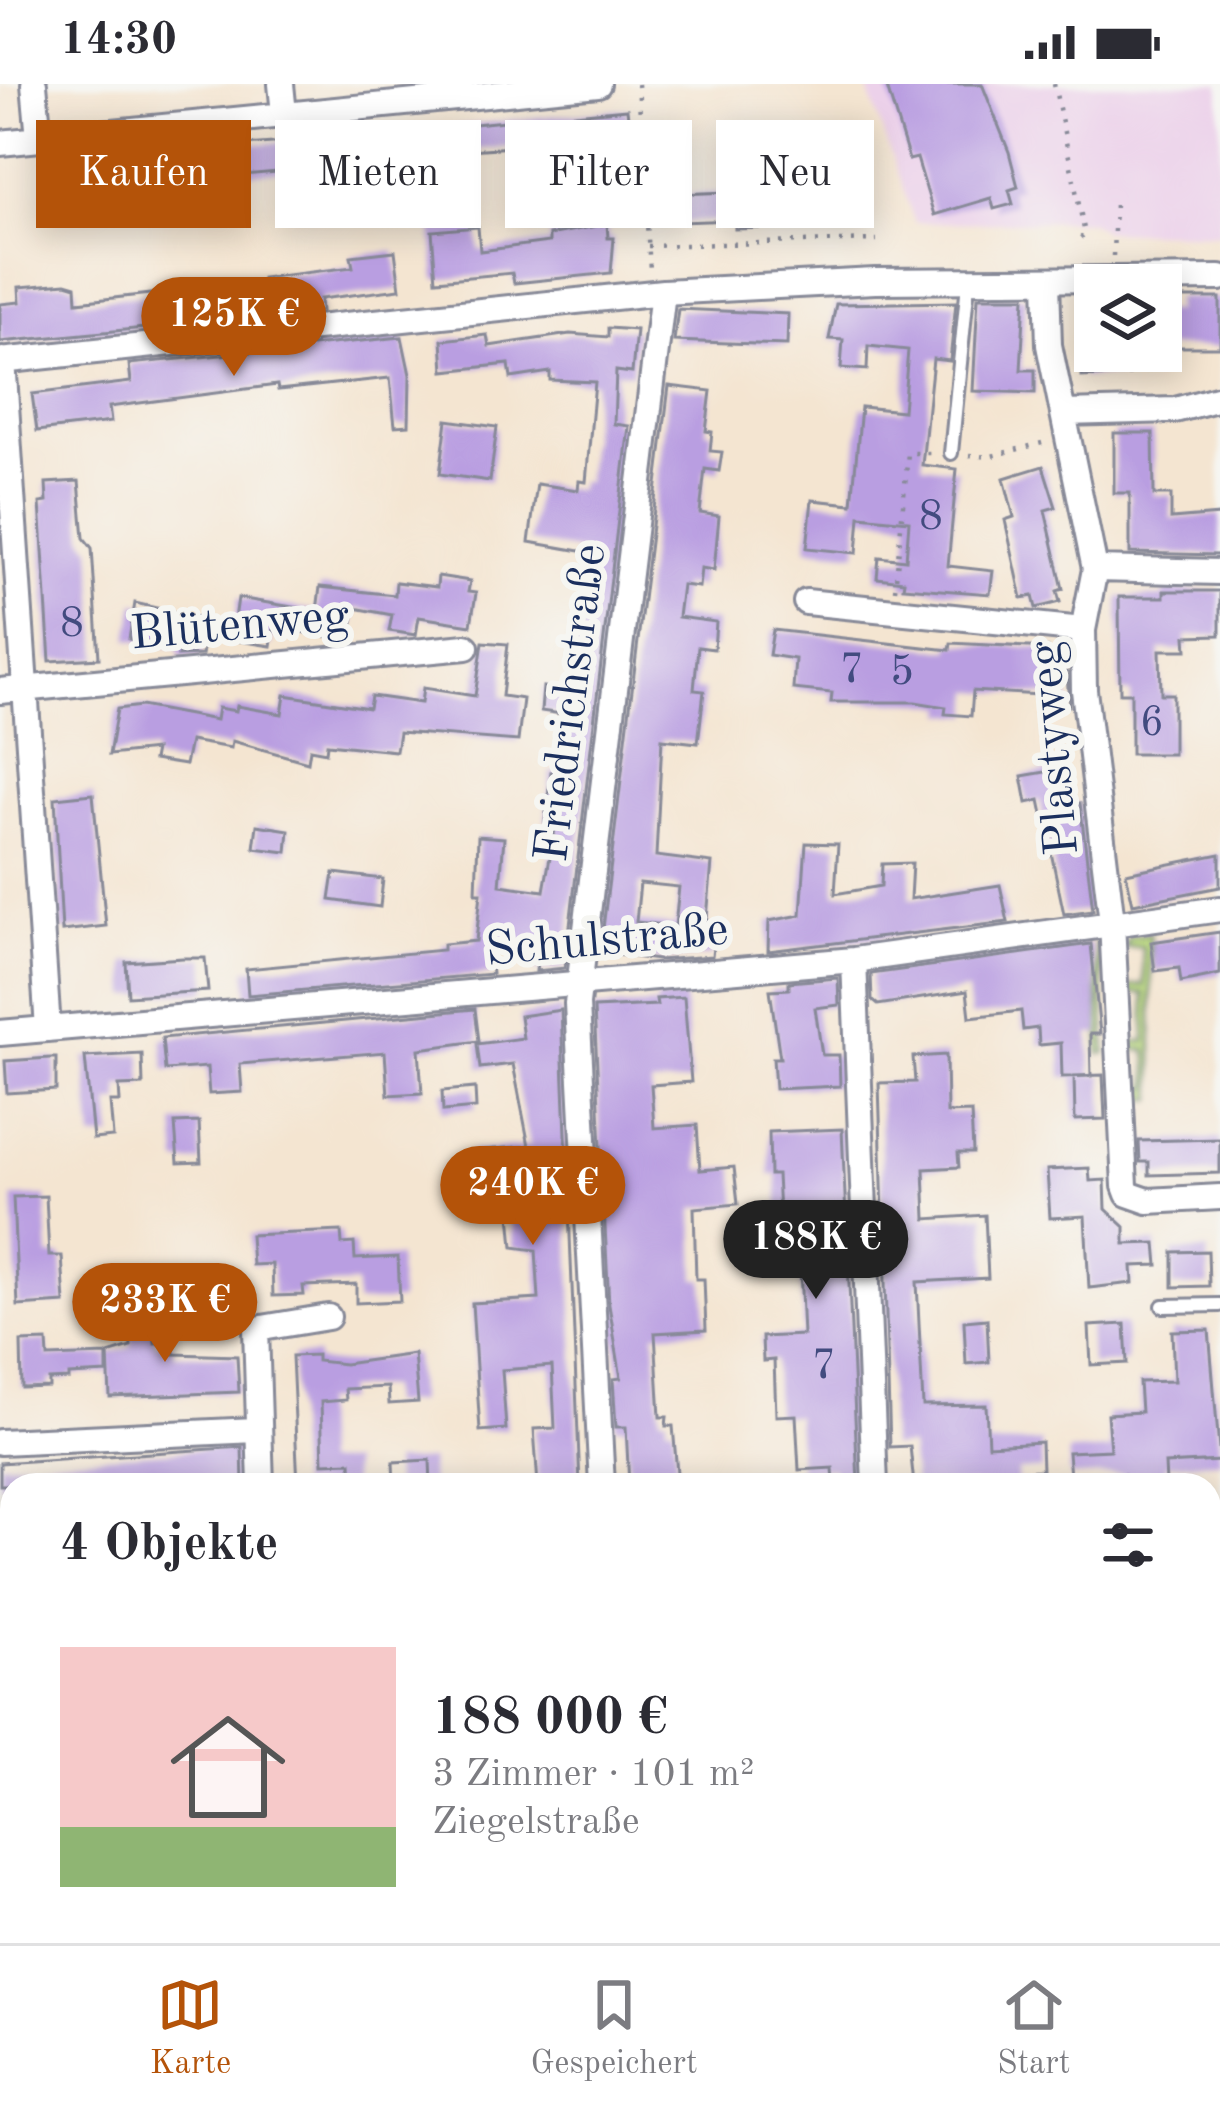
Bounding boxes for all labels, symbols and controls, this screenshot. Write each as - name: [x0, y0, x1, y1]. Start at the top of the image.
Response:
- text: 14:30: [60, 19, 177, 64]
- chip: Kaufen: [36, 120, 251, 228]
- chip: Mieten: [275, 120, 481, 228]
- chip: Filter: [505, 120, 692, 228]
- chip: Neu: [716, 120, 874, 228]
- map controls: [1074, 264, 1182, 372]
- button: layers: [1074, 264, 1182, 372]
- pin: 125K €: [136, 277, 332, 379]
- text: 125K €: [168, 296, 300, 335]
- house number: 8: [919, 497, 943, 539]
- street label: Friedrichstraße: [529, 541, 615, 865]
- street label: Blütenweg: [129, 593, 351, 659]
- house number: 8: [60, 604, 84, 646]
- street label: Plastyweg: [1022, 639, 1088, 857]
- house number: 7: [840, 650, 864, 692]
- house number: 5: [890, 652, 914, 694]
- house number: 6: [1140, 703, 1164, 745]
- street label: Schulstraße: [483, 906, 731, 976]
- pin: 240K €: [435, 1146, 631, 1248]
- text: 240K €: [467, 1165, 599, 1204]
- pin: 188K €: [718, 1200, 914, 1302]
- text: 188K €: [750, 1219, 882, 1258]
- pin: 233K €: [67, 1263, 263, 1365]
- text: 233K €: [99, 1282, 231, 1321]
- house number: 7: [812, 1346, 836, 1388]
- icon: filters: [1095, 1512, 1161, 1578]
- text: 4 Objekte: [60, 1520, 279, 1571]
- text: 188 000 €: [432, 1694, 668, 1745]
- icon: home: [156, 1695, 300, 1839]
- text: 3 Zimmer · 101 m²: [432, 1755, 755, 1794]
- text: Ziegelstraße: [432, 1803, 640, 1842]
- tab: Karte: [150, 1972, 231, 2085]
- tab: Gespeichert: [531, 1972, 698, 2085]
- tab: Start: [997, 1972, 1070, 2085]

